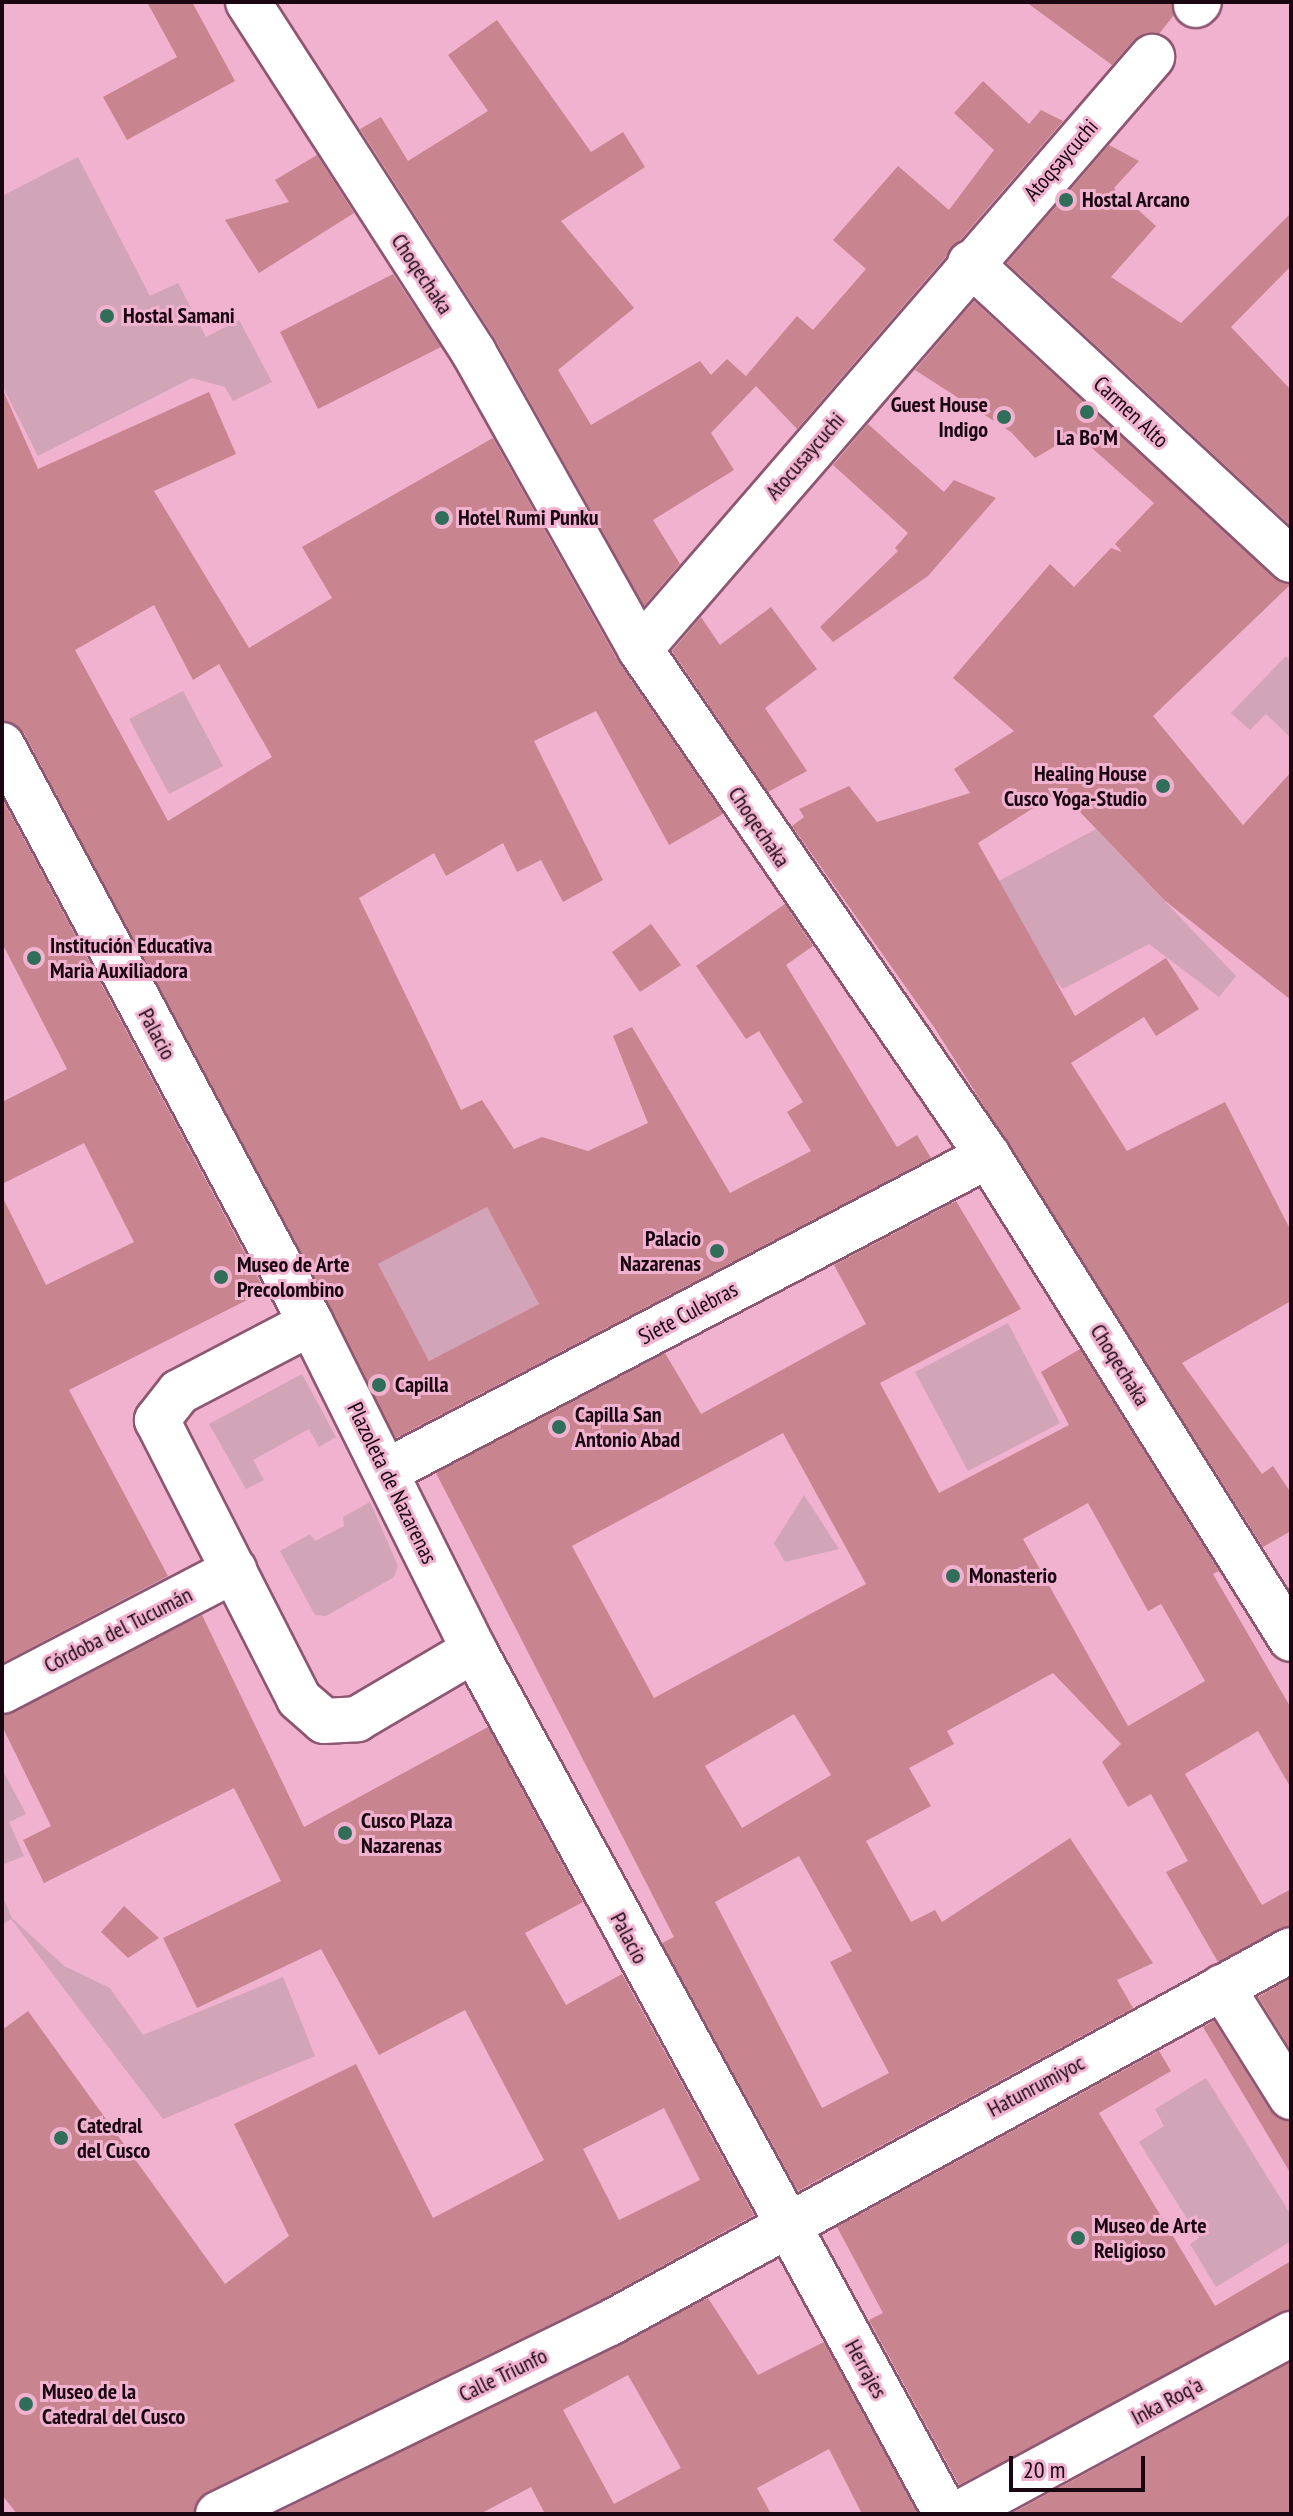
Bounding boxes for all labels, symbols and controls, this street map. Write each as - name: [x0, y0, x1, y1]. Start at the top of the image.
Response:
- street label: Atoqsaycuchi: [1019, 114, 1103, 206]
- place label: Hostal Arcano: [1082, 187, 1190, 213]
- marker: Hostal Arcano: [1057, 191, 1075, 209]
- street label: Choqechaka: [386, 229, 458, 319]
- place label: Hostal Samani: [123, 303, 235, 329]
- marker: Hostal Samani: [98, 307, 116, 325]
- street label: Carmen Alto: [1088, 371, 1174, 453]
- place label: Guest House Indigo: [891, 391, 988, 442]
- marker: La Bo'M: [1078, 403, 1096, 421]
- street label: Atocusaycuchi: [760, 407, 850, 505]
- marker: Guest House Indigo: [995, 408, 1013, 426]
- place label: La Bo'M: [1056, 425, 1118, 451]
- place label: Hotel Rumi Punku: [458, 505, 599, 531]
- marker: Hotel Rumi Punku: [433, 509, 451, 527]
- place label: Healing House Cusco Yoga-Studio: [1003, 760, 1147, 812]
- marker: Healing House Cusco Yoga-Studio: [1154, 777, 1172, 795]
- street label: Choqechaka: [723, 782, 795, 872]
- place label: Institución Educativa Maria Auxiliadora: [50, 932, 212, 984]
- marker: Institución Educativa Maria Auxiliadora: [25, 949, 43, 967]
- street label: Palacio: [133, 1004, 181, 1064]
- place label: Palacio Nazarenas: [620, 1225, 701, 1276]
- marker: Palacio Nazarenas: [708, 1242, 726, 1260]
- place label: Museo de Arte Precolombino: [237, 1251, 350, 1302]
- marker: Museo de Arte Precolombino: [212, 1268, 230, 1286]
- street label: Siete Culebras: [634, 1276, 742, 1350]
- street label: Choqechaka: [1085, 1319, 1155, 1411]
- place label: Capilla: [395, 1372, 449, 1398]
- marker: Capilla: [370, 1376, 388, 1394]
- street label: Plazoleta de Nazarenas: [341, 1398, 443, 1568]
- place label: Capilla San Antonio Abad: [575, 1401, 681, 1452]
- marker: Capilla San Antonio Abad: [550, 1418, 568, 1436]
- place label: Monasterio: [969, 1563, 1057, 1589]
- marker: Monasterio: [944, 1567, 962, 1585]
- street label: Córdoba del Tucumán: [39, 1581, 197, 1679]
- place label: Cusco Plaza Nazarenas: [361, 1807, 452, 1858]
- marker: Cusco Plaza Nazarenas: [336, 1824, 354, 1842]
- street label: Palacio: [605, 1908, 653, 1968]
- street label: Hatunrumiyoc: [983, 2049, 1089, 2123]
- place label: Catedral del Cusco: [77, 2112, 151, 2164]
- marker: Catedral del Cusco: [52, 2129, 70, 2147]
- place label: Museo de Arte Religioso: [1094, 2212, 1207, 2264]
- marker: Museo de Arte Religioso: [1069, 2229, 1087, 2247]
- street label: Herrajes: [839, 2335, 893, 2403]
- street label: Calle Triunfo: [454, 2342, 552, 2408]
- street label: Inka Roq'a: [1127, 2371, 1207, 2431]
- place label: Museo de la Catedral del Cusco: [42, 2378, 186, 2430]
- marker: Museo de la Catedral del Cusco: [17, 2395, 35, 2413]
- scale bar: [1013, 2440, 1149, 2490]
- text: 20 m: [1023, 2454, 1065, 2485]

